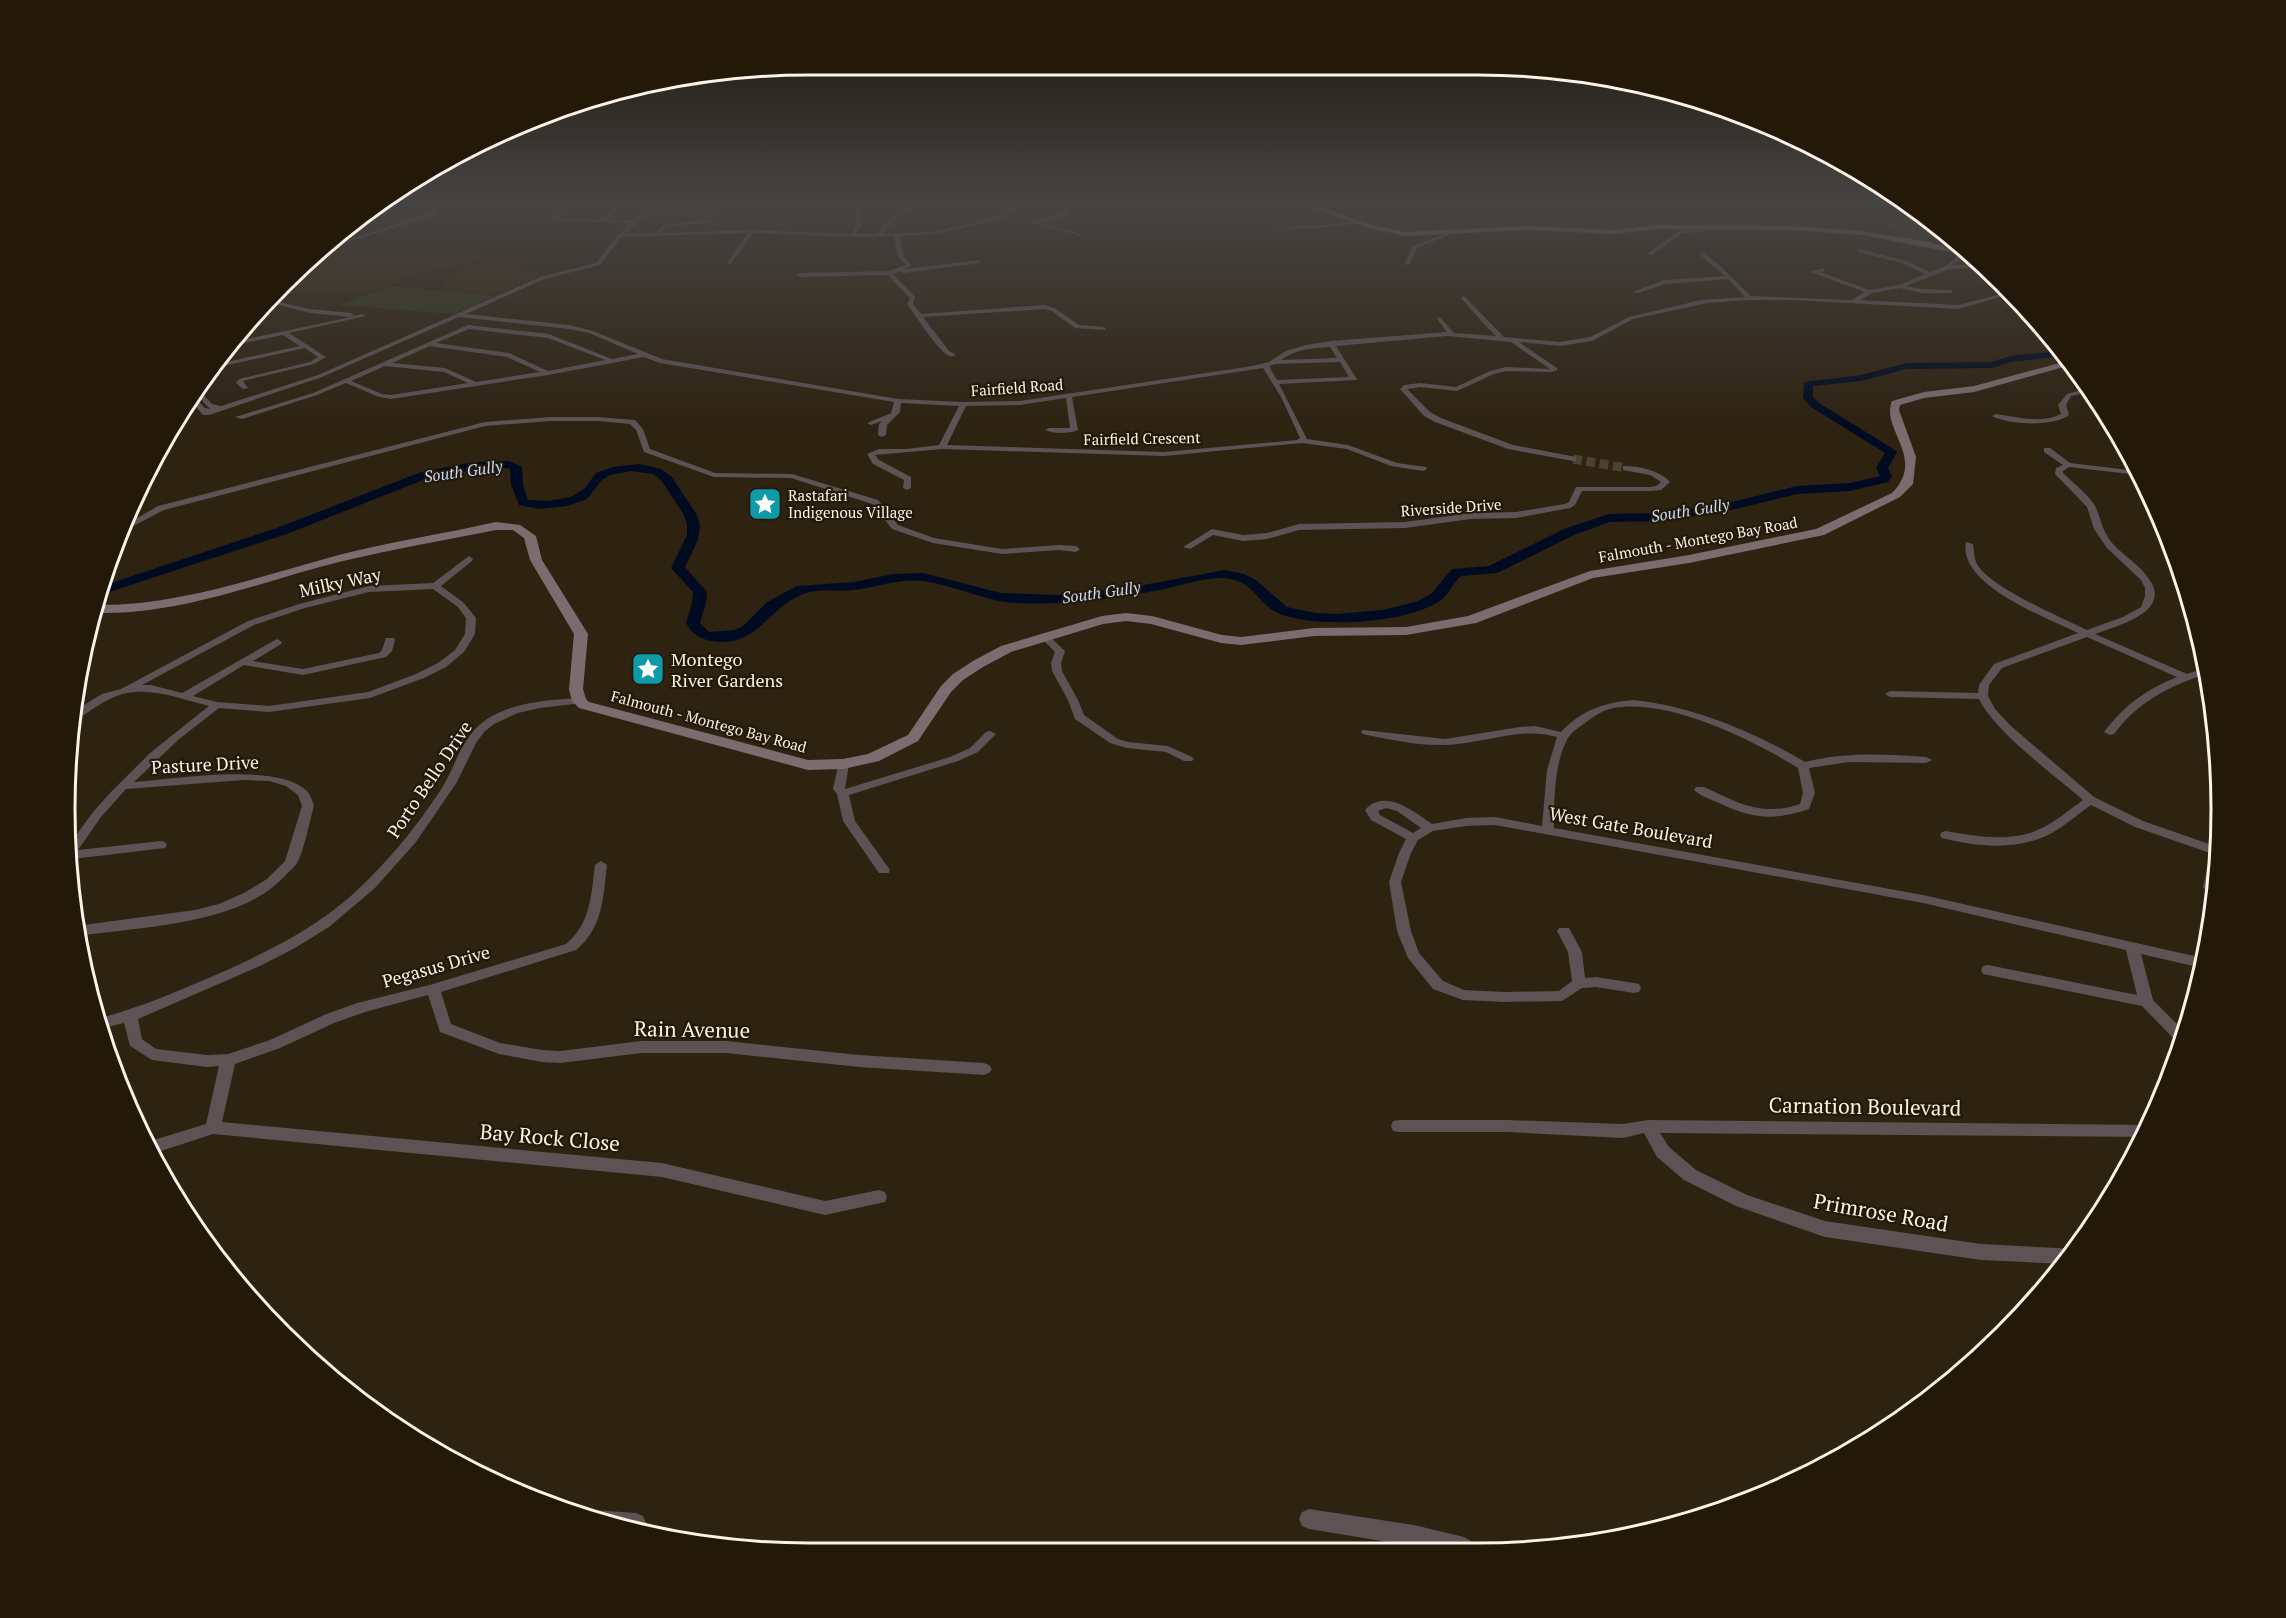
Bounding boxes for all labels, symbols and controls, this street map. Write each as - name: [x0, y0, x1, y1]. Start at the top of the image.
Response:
- street label: Fairfield Road: [970, 374, 1064, 400]
- street label: Fairfield Crescent: [1083, 427, 1201, 449]
- water label: South Gully: [422, 455, 504, 487]
- place label: Rastafari Indigenous Village: [788, 485, 913, 522]
- place icon: Rastafari Indigenous Village: [747, 486, 783, 522]
- water label: South Gully: [1649, 493, 1731, 527]
- street label: Riverside Drive: [1400, 494, 1502, 520]
- street label: Falmouth - Montego Bay Road: [1597, 512, 1799, 566]
- street label: Milky Way: [297, 561, 384, 602]
- water label: South Gully: [1060, 576, 1142, 608]
- place label: Montego River Gardens: [671, 647, 783, 692]
- place icon: Montego River Gardens: [630, 651, 666, 687]
- street label: Falmouth - Montego Bay Road: [609, 685, 809, 757]
- street label: Porto Bello Drive: [381, 716, 477, 842]
- street label: Pasture Drive: [151, 749, 259, 779]
- street label: West Gate Boulevard: [1547, 801, 1715, 853]
- street label: Pegasus Drive: [379, 939, 493, 993]
- street label: Rain Avenue: [634, 1014, 750, 1044]
- street label: Carnation Boulevard: [1768, 1090, 1962, 1122]
- street label: Bay Rock Close: [479, 1117, 621, 1157]
- street label: Primrose Road: [1811, 1186, 1951, 1238]

